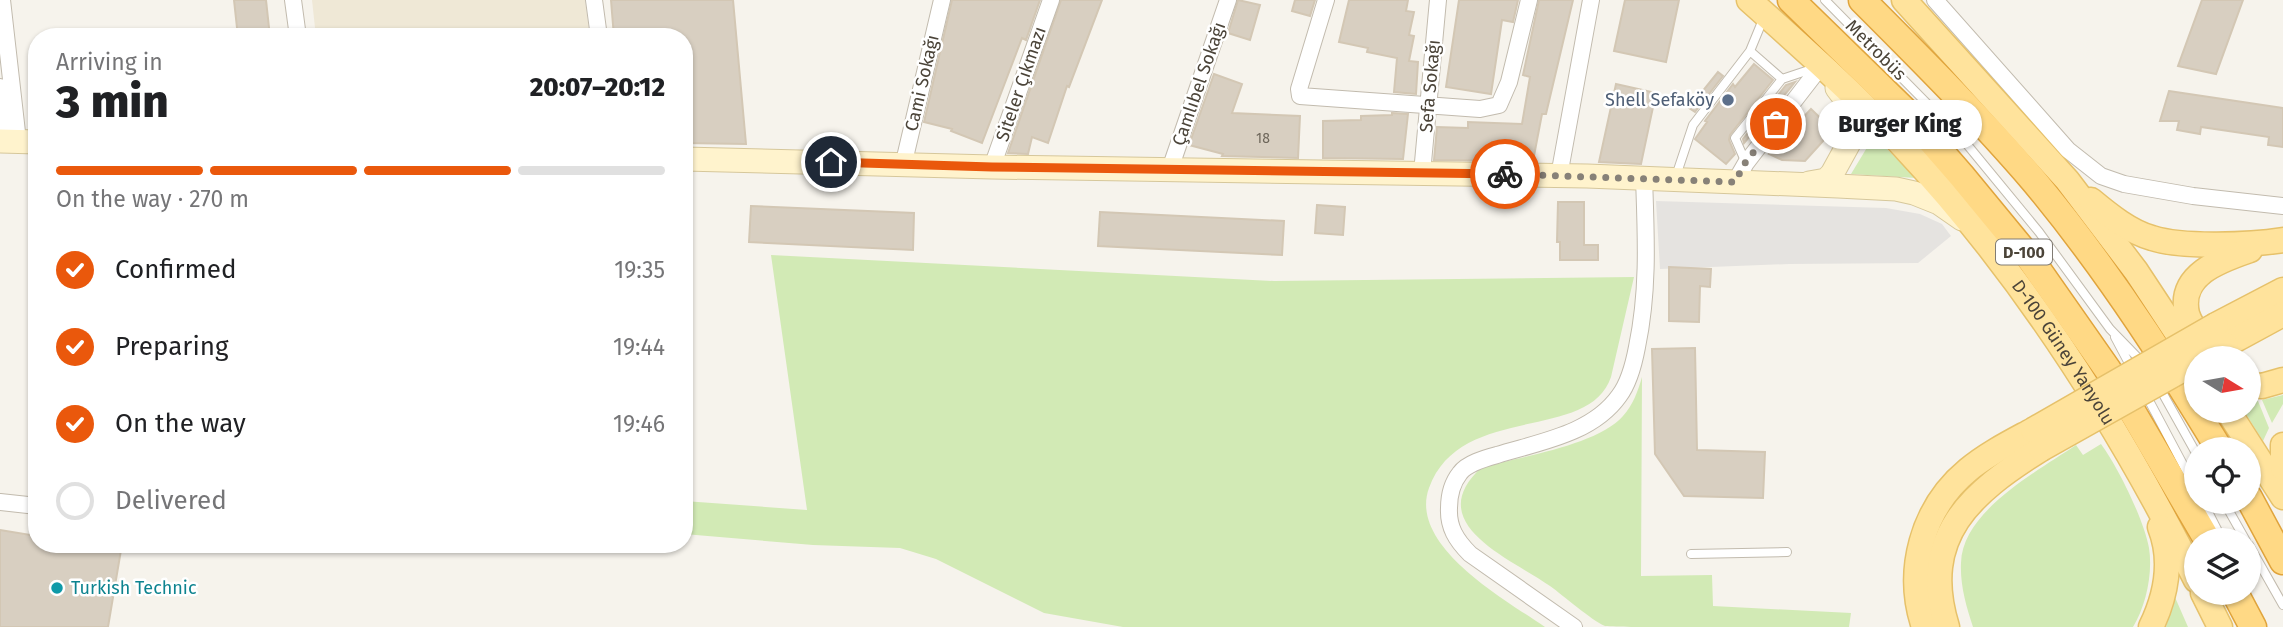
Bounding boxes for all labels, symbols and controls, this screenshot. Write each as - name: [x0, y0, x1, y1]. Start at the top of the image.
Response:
- street label: Metrobüs: [1841, 15, 1911, 85]
- street label: Çamlıbel Sokağı: [1168, 19, 1230, 149]
- street label: Siteler Çıkmazı: [991, 24, 1051, 144]
- street label: Cami Sokağı: [900, 33, 944, 133]
- street label: Sefa Sokağı: [1415, 39, 1445, 133]
- text: Arriving in: [56, 48, 163, 76]
- text: 20:07–20:12: [530, 72, 665, 103]
- text: 3 min: [56, 74, 169, 129]
- place label: Shell Sefaköy: [1605, 89, 1714, 111]
- marker: Shell Sefaköy: [1720, 92, 1736, 108]
- pin: [1746, 94, 1806, 154]
- callout: Burger King: [1818, 100, 1982, 148]
- icon: bag: [1757, 105, 1795, 143]
- text: Burger King: [1838, 110, 1962, 138]
- house number: 18: [1256, 130, 1270, 147]
- pin: [801, 132, 861, 192]
- courier: [1470, 139, 1540, 209]
- icon: home: [812, 143, 850, 181]
- icon: bike: [1486, 155, 1524, 193]
- text: On the way · 270 m: [56, 185, 249, 213]
- road number: D-100: [1996, 240, 2052, 264]
- icon: check: [56, 251, 94, 289]
- text: Confirmed: [115, 254, 236, 285]
- text: 19:35: [614, 256, 665, 284]
- street label: D-100 Güney Yanyolu: [2007, 275, 2119, 429]
- icon: check: [56, 328, 94, 366]
- text: Preparing: [115, 331, 228, 362]
- text: 19:44: [613, 333, 665, 361]
- north arrow: [2184, 346, 2261, 424]
- map controls: [2184, 346, 2261, 605]
- icon: check: [56, 405, 94, 443]
- text: On the way: [115, 408, 246, 439]
- text: 19:46: [613, 410, 665, 438]
- button: locate: [2184, 437, 2261, 514]
- text: Delivered: [115, 485, 227, 516]
- button: layers: [2184, 528, 2261, 605]
- place label: Turkish Technic: [71, 577, 197, 599]
- marker: Turkish Technic: [49, 580, 65, 596]

